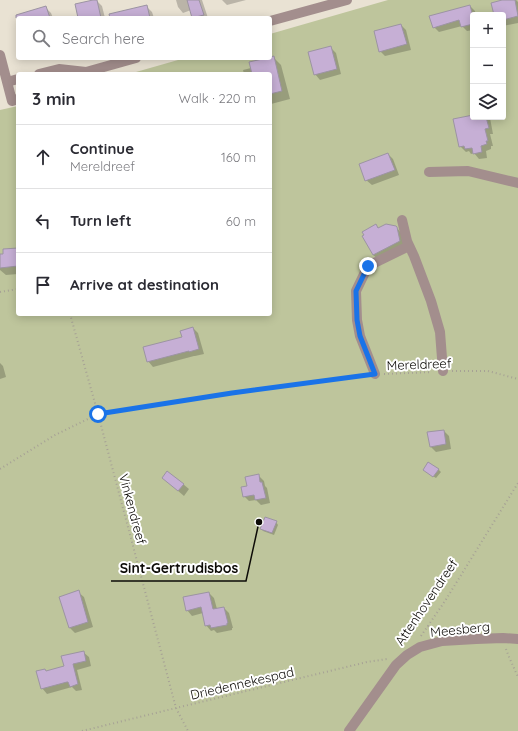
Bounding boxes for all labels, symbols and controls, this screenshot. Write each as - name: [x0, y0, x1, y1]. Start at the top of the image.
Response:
- map controls: [470, 12, 506, 120]
- button: +: [470, 12, 506, 48]
- search box: [16, 16, 272, 60]
- icon: search: [30, 27, 52, 49]
- text: Search here: [62, 29, 145, 48]
- button: −: [470, 48, 506, 84]
- button: layers: [470, 84, 506, 120]
- text: 3 min: [32, 88, 76, 109]
- text: Walk · 220 m: [179, 90, 256, 106]
- text: Continue: [70, 139, 134, 158]
- icon: ahead: [32, 146, 54, 168]
- text: 160 m: [221, 149, 256, 165]
- text: Mereldreef: [70, 158, 135, 174]
- icon: left: [32, 210, 54, 232]
- text: Turn left: [70, 211, 132, 230]
- text: 60 m: [226, 213, 256, 229]
- route end: [359, 257, 377, 275]
- icon: arrive: [32, 274, 54, 296]
- text: Arrive at destination: [70, 275, 219, 294]
- street label: Mereldreef: [386, 355, 452, 373]
- route start: [89, 405, 107, 423]
- street label: Vinkendreef: [116, 472, 150, 546]
- callout: Sint-Gertrudisbos: [111, 555, 246, 581]
- street label: Attenhovendreef: [391, 555, 461, 648]
- text: Sint-Gertrudisbos: [120, 559, 238, 577]
- street label: Meesberg: [429, 618, 491, 640]
- street label: Driedennekespad: [189, 663, 295, 703]

